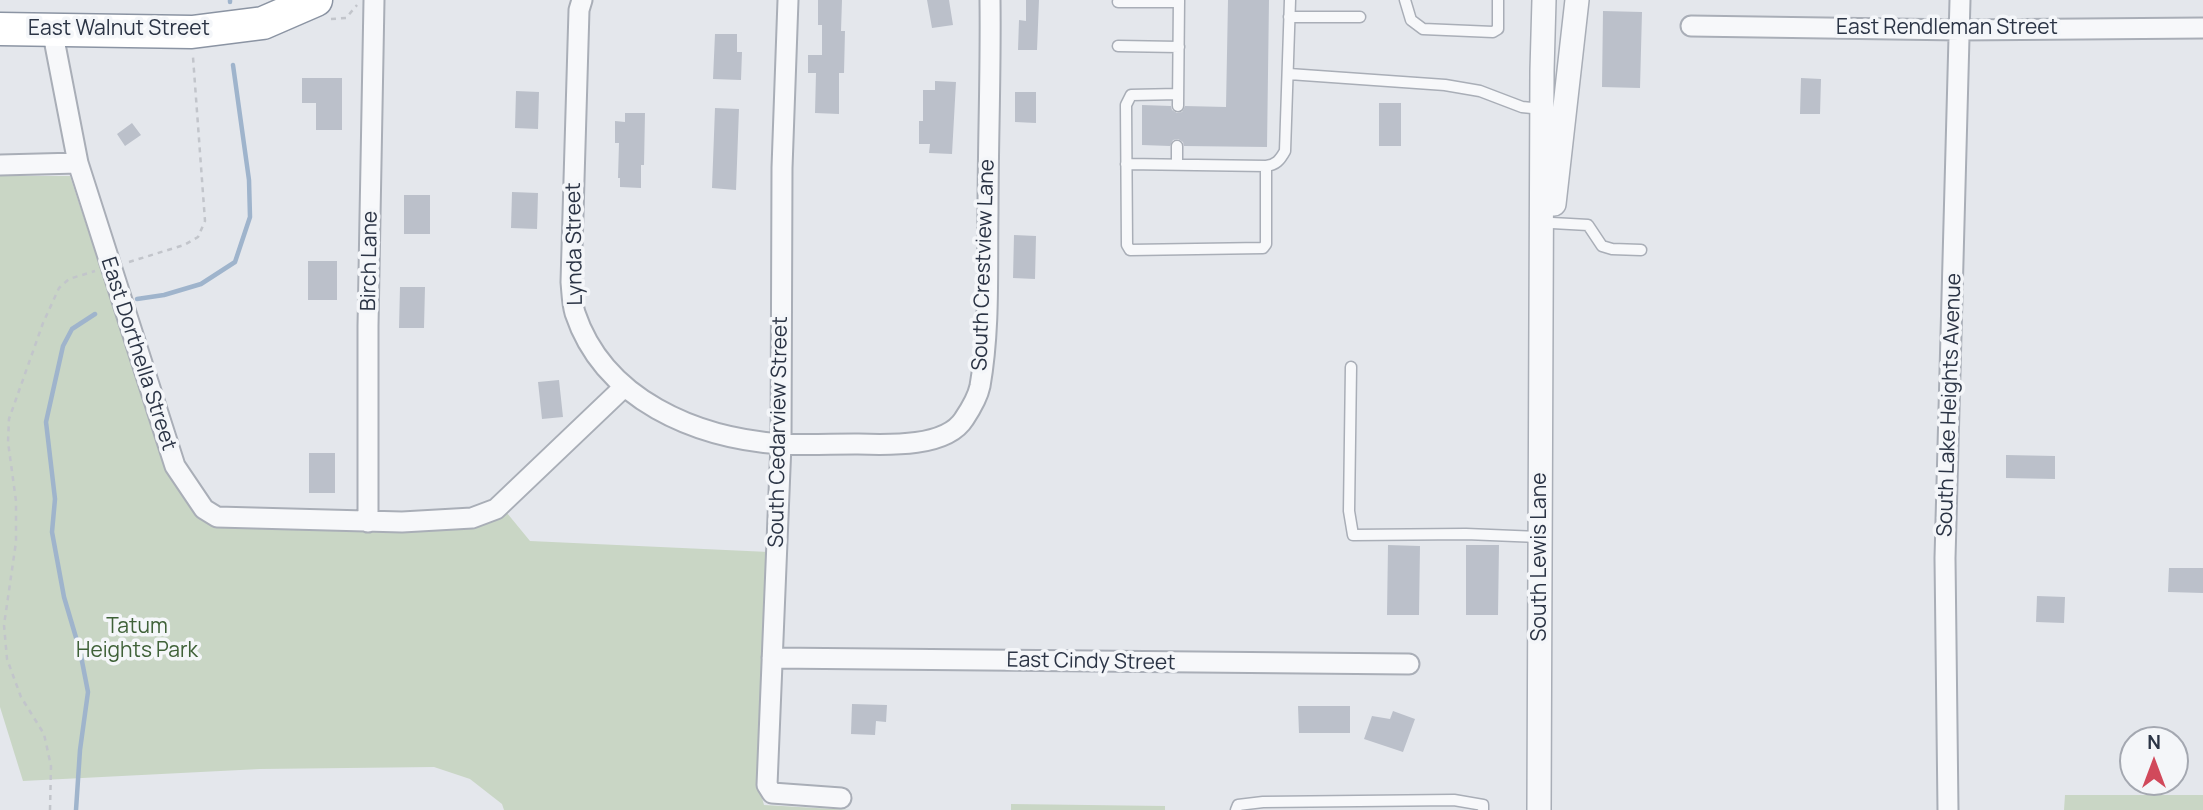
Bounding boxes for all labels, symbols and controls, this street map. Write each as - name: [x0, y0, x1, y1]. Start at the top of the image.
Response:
- street label: East Rendleman Street: [1836, 15, 2058, 41]
- street label: East Walnut Street: [28, 16, 210, 42]
- street label: South Crestview Lane: [968, 159, 1000, 371]
- street label: Lynda Street: [561, 182, 589, 306]
- street label: Birch Lane: [357, 211, 383, 311]
- street label: East Dorthella Street: [95, 254, 181, 454]
- street label: South Lake Heights Avenue: [1933, 273, 1967, 537]
- street label: South Cedarview Street: [764, 316, 794, 548]
- street label: South Lewis Lane: [1527, 473, 1553, 641]
- park label: Tatum Heights Park: [76, 614, 198, 664]
- street label: East Cindy Street: [1006, 648, 1176, 676]
- north arrow: [2119, 726, 2189, 796]
- text: N: [2147, 729, 2161, 755]

